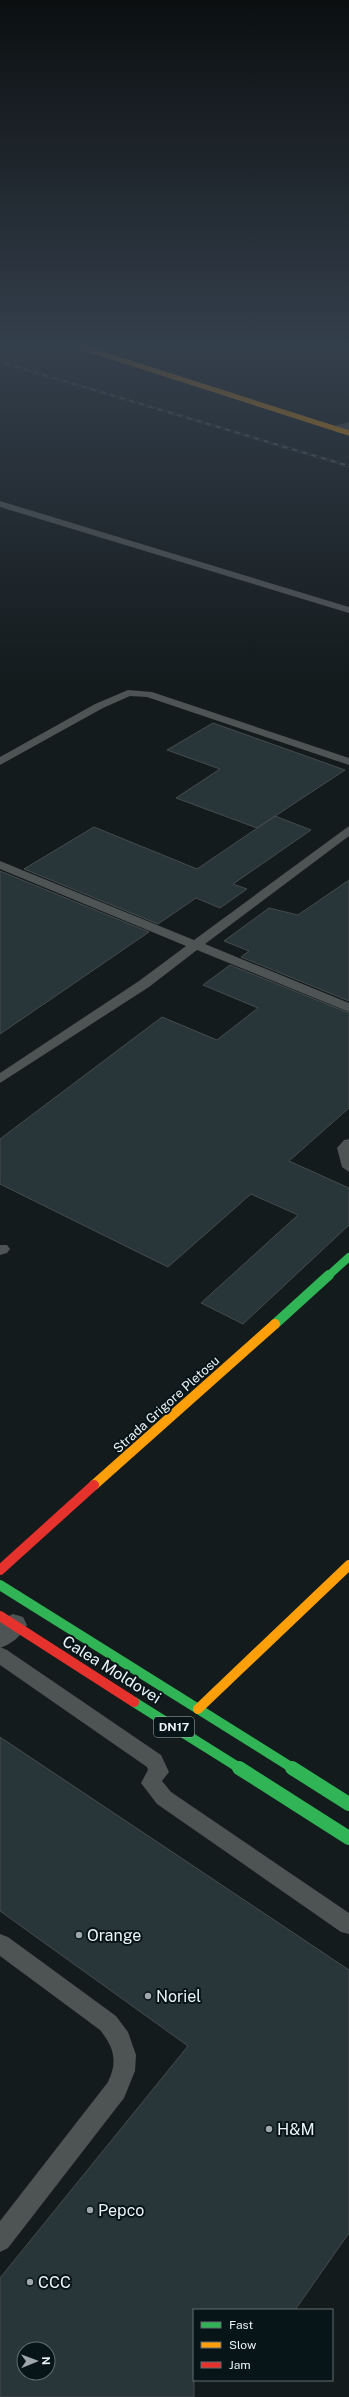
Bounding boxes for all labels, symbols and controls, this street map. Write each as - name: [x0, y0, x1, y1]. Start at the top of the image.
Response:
- street label: Strada Grigore Pletosu: [110, 1353, 222, 1456]
- street label: Calea Moldovei: [59, 1631, 165, 1707]
- road number: DN17: [154, 1717, 194, 1737]
- place label: Orange: [87, 1926, 141, 1945]
- marker: Orange: [74, 1930, 84, 1940]
- place label: Noriel: [156, 1987, 201, 2006]
- marker: Noriel: [143, 1991, 153, 2001]
- place label: H&M: [277, 2120, 315, 2139]
- marker: H&M: [264, 2124, 274, 2134]
- place label: Pepco: [98, 2201, 144, 2220]
- marker: Pepco: [85, 2205, 95, 2215]
- place label: CCC: [38, 2273, 71, 2292]
- marker: CCC: [25, 2277, 35, 2287]
- legend: [193, 2309, 333, 2381]
- text: Fast: [229, 2318, 254, 2332]
- text: Slow: [229, 2338, 257, 2352]
- north arrow: [16, 2341, 56, 2381]
- text: N: [40, 2356, 52, 2365]
- text: Jam: [229, 2358, 251, 2372]

